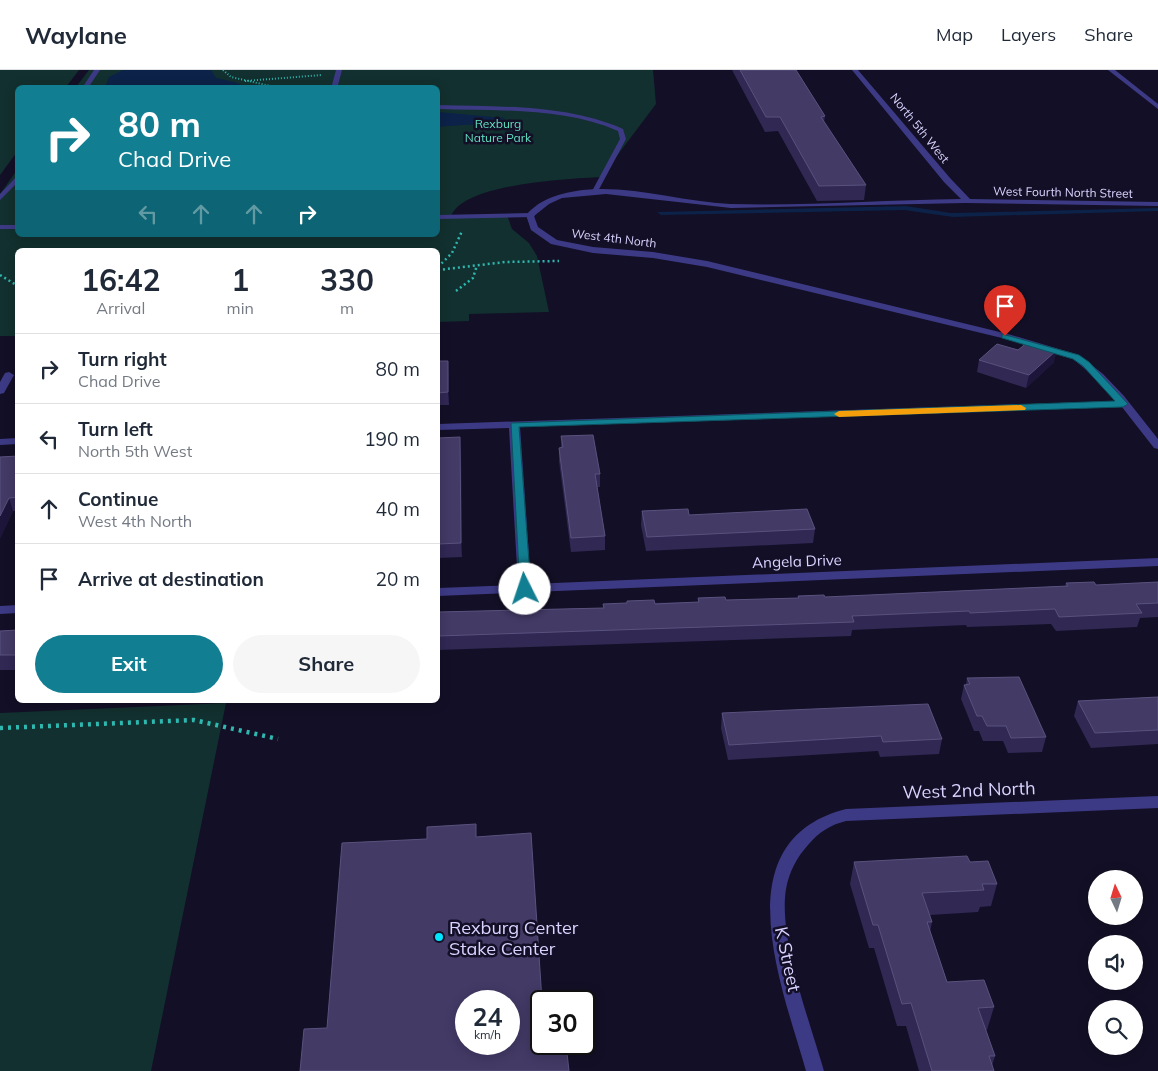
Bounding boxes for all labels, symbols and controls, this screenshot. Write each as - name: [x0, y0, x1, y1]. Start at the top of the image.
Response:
- text: Waylane: [25, 20, 127, 50]
- text: Map: [936, 23, 973, 46]
- text: Layers: [1001, 23, 1056, 46]
- text: Share: [1084, 23, 1133, 46]
- street label: North 5th West: [887, 90, 953, 166]
- text: 80 m: [118, 102, 201, 146]
- icon: right: [35, 105, 100, 170]
- park label: Rexburg Nature Park: [465, 116, 532, 145]
- text: Chad Drive: [118, 145, 231, 173]
- street label: West Fourth North Street: [993, 183, 1133, 201]
- icon: left: [134, 200, 162, 228]
- icon: ahead: [187, 200, 215, 228]
- icon: ahead: [240, 200, 268, 228]
- icon: right: [293, 200, 321, 228]
- street label: West 4th North: [571, 225, 657, 251]
- text: 16:42: [81, 261, 161, 299]
- text: 1: [231, 261, 249, 299]
- text: 330: [320, 261, 374, 299]
- pin: [984, 285, 1026, 336]
- icon: arrive: [991, 292, 1019, 320]
- text: Arrival: [96, 298, 145, 318]
- text: min: [227, 298, 254, 318]
- text: m: [340, 298, 354, 318]
- text: Turn right: [78, 347, 167, 371]
- icon: right: [35, 355, 63, 383]
- text: 80 m: [376, 357, 420, 381]
- text: Chad Drive: [78, 371, 160, 391]
- text: Turn left: [78, 417, 153, 441]
- icon: left: [35, 425, 63, 453]
- text: 190 m: [364, 427, 420, 451]
- text: North 5th West: [78, 441, 192, 461]
- text: Continue: [78, 487, 158, 511]
- icon: ahead: [35, 495, 63, 523]
- text: 40 m: [376, 497, 420, 521]
- text: West 4th North: [78, 511, 192, 531]
- street label: Angela Drive: [752, 550, 842, 572]
- position arrow: [498, 562, 550, 614]
- icon: arrive: [35, 565, 63, 593]
- text: Arrive at destination: [78, 567, 264, 591]
- text: 20 m: [376, 567, 420, 591]
- button: Exit: [35, 635, 223, 693]
- button: Share: [233, 635, 420, 693]
- street label: West 2nd North: [902, 776, 1036, 804]
- north arrow: [1088, 870, 1142, 925]
- map controls: [1088, 870, 1143, 1055]
- place label: Rexburg Center Stake Center: [449, 916, 579, 960]
- street label: K Street: [770, 924, 806, 994]
- marker: Rexburg Center Stake Center: [433, 931, 445, 943]
- button: sound: [1088, 935, 1143, 990]
- speed limit sign: 30: [530, 990, 595, 1055]
- button: search: [1088, 1000, 1143, 1055]
- text: 24: [472, 1001, 503, 1032]
- text: km/h: [474, 1027, 501, 1042]

